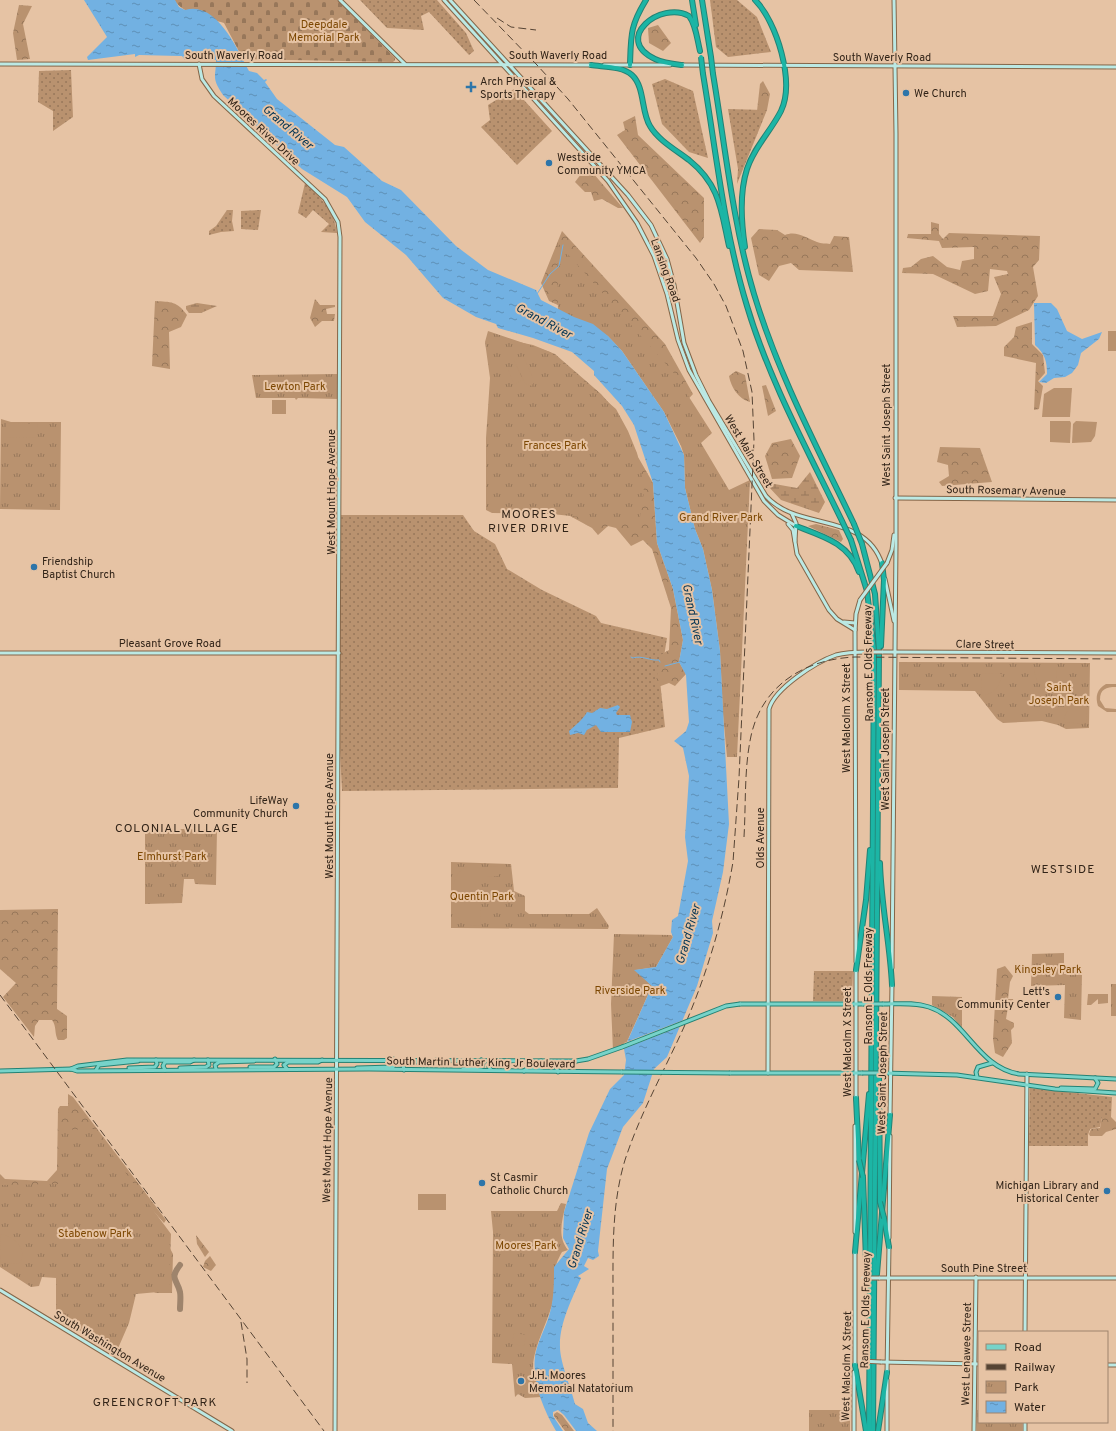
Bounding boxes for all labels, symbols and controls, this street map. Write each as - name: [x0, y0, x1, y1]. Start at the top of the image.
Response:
- park label: Deepdale Memorial Park: [288, 18, 360, 45]
- street label: South Waverly Road: [185, 49, 283, 63]
- street label: South Waverly Road: [509, 49, 607, 63]
- street label: South Waverly Road: [833, 51, 931, 65]
- place label: Arch Physical & Sports Therapy: [480, 75, 557, 102]
- marker: Arch Physical & Sports Therapy: [465, 81, 477, 93]
- place label: We Church: [914, 87, 967, 101]
- marker: We Church: [901, 88, 911, 98]
- street label: Moores River Drive: [224, 95, 302, 169]
- water label: Grand River: [259, 102, 317, 155]
- place label: Westside Community YMCA: [557, 151, 646, 178]
- marker: Westside Community YMCA: [544, 158, 554, 168]
- street label: Lansing Road: [647, 237, 683, 304]
- water label: Grand River: [513, 300, 576, 344]
- street label: West Saint Joseph Street: [880, 364, 894, 486]
- park label: Lewton Park: [264, 380, 326, 394]
- street label: West Main Street: [721, 412, 775, 491]
- street label: West Mount Hope Avenue: [325, 429, 339, 555]
- park label: Frances Park: [523, 439, 587, 453]
- street label: South Rosemary Avenue: [946, 483, 1066, 499]
- district label: MOORES RIVER DRIVE: [488, 507, 570, 537]
- park label: Grand River Park: [679, 511, 763, 525]
- place label: Friendship Baptist Church: [42, 555, 115, 582]
- marker: Friendship Baptist Church: [29, 562, 39, 572]
- water label: Grand River: [678, 582, 707, 647]
- street label: Ransom E Olds Freeway: [861, 604, 877, 722]
- street label: Pleasant Grove Road: [119, 637, 221, 651]
- street label: Clare Street: [955, 637, 1014, 653]
- street label: West Malcolm X Street: [840, 663, 854, 773]
- park label: Saint Joseph Park: [1029, 681, 1090, 708]
- street label: West Saint Joseph Street: [879, 688, 893, 810]
- street label: West Mount Hope Avenue: [323, 753, 337, 879]
- place label: LifeWay Community Church: [193, 794, 288, 821]
- marker: LifeWay Community Church: [291, 801, 301, 811]
- street label: Olds Avenue: [754, 807, 768, 869]
- district label: COLONIAL VILLAGE: [115, 821, 239, 837]
- park label: Elmhurst Park: [137, 850, 207, 864]
- district label: WESTSIDE: [1031, 862, 1095, 878]
- park label: Quentin Park: [450, 890, 514, 904]
- water label: Grand River: [673, 901, 706, 966]
- street label: Ransom E Olds Freeway: [862, 927, 876, 1045]
- park label: Kingsley Park: [1014, 963, 1082, 977]
- park label: Riverside Park: [594, 984, 666, 998]
- place label: Lett's Community Center: [957, 985, 1051, 1012]
- street label: West Malcolm X Street: [841, 987, 855, 1097]
- marker: Lett's Community Center: [1053, 992, 1063, 1002]
- street label: West Saint Joseph Street: [875, 1011, 891, 1135]
- street label: South Martin Luther King Jr Boulevard: [386, 1054, 576, 1072]
- street label: West Mount Hope Avenue: [320, 1077, 336, 1203]
- place label: St Casmir Catholic Church: [490, 1171, 568, 1198]
- marker: St Casmir Catholic Church: [477, 1178, 487, 1188]
- place label: Michigan Library and Historical Center: [996, 1179, 1100, 1206]
- marker: Michigan Library and Historical Center: [1102, 1186, 1112, 1196]
- water label: Grand River: [564, 1206, 598, 1271]
- park label: Stabenow Park: [58, 1227, 132, 1241]
- park label: Moores Park: [495, 1239, 557, 1253]
- street label: Ransom E Olds Freeway: [858, 1251, 874, 1369]
- street label: South Pine Street: [941, 1262, 1027, 1276]
- street label: West Lenawee Street: [959, 1302, 975, 1406]
- street label: South Washington Avenue: [51, 1308, 168, 1386]
- street label: West Malcolm X Street: [839, 1311, 855, 1421]
- legend: [978, 1331, 1108, 1423]
- text: Road: [1014, 1340, 1042, 1356]
- text: Railway: [1014, 1360, 1055, 1376]
- place label: J.H. Moores Memorial Natatorium: [529, 1369, 633, 1396]
- marker: J.H. Moores Memorial Natatorium: [516, 1376, 526, 1386]
- text: Park: [1014, 1380, 1039, 1396]
- district label: GREENCROFT PARK: [93, 1395, 217, 1411]
- text: Water: [1014, 1400, 1046, 1416]

